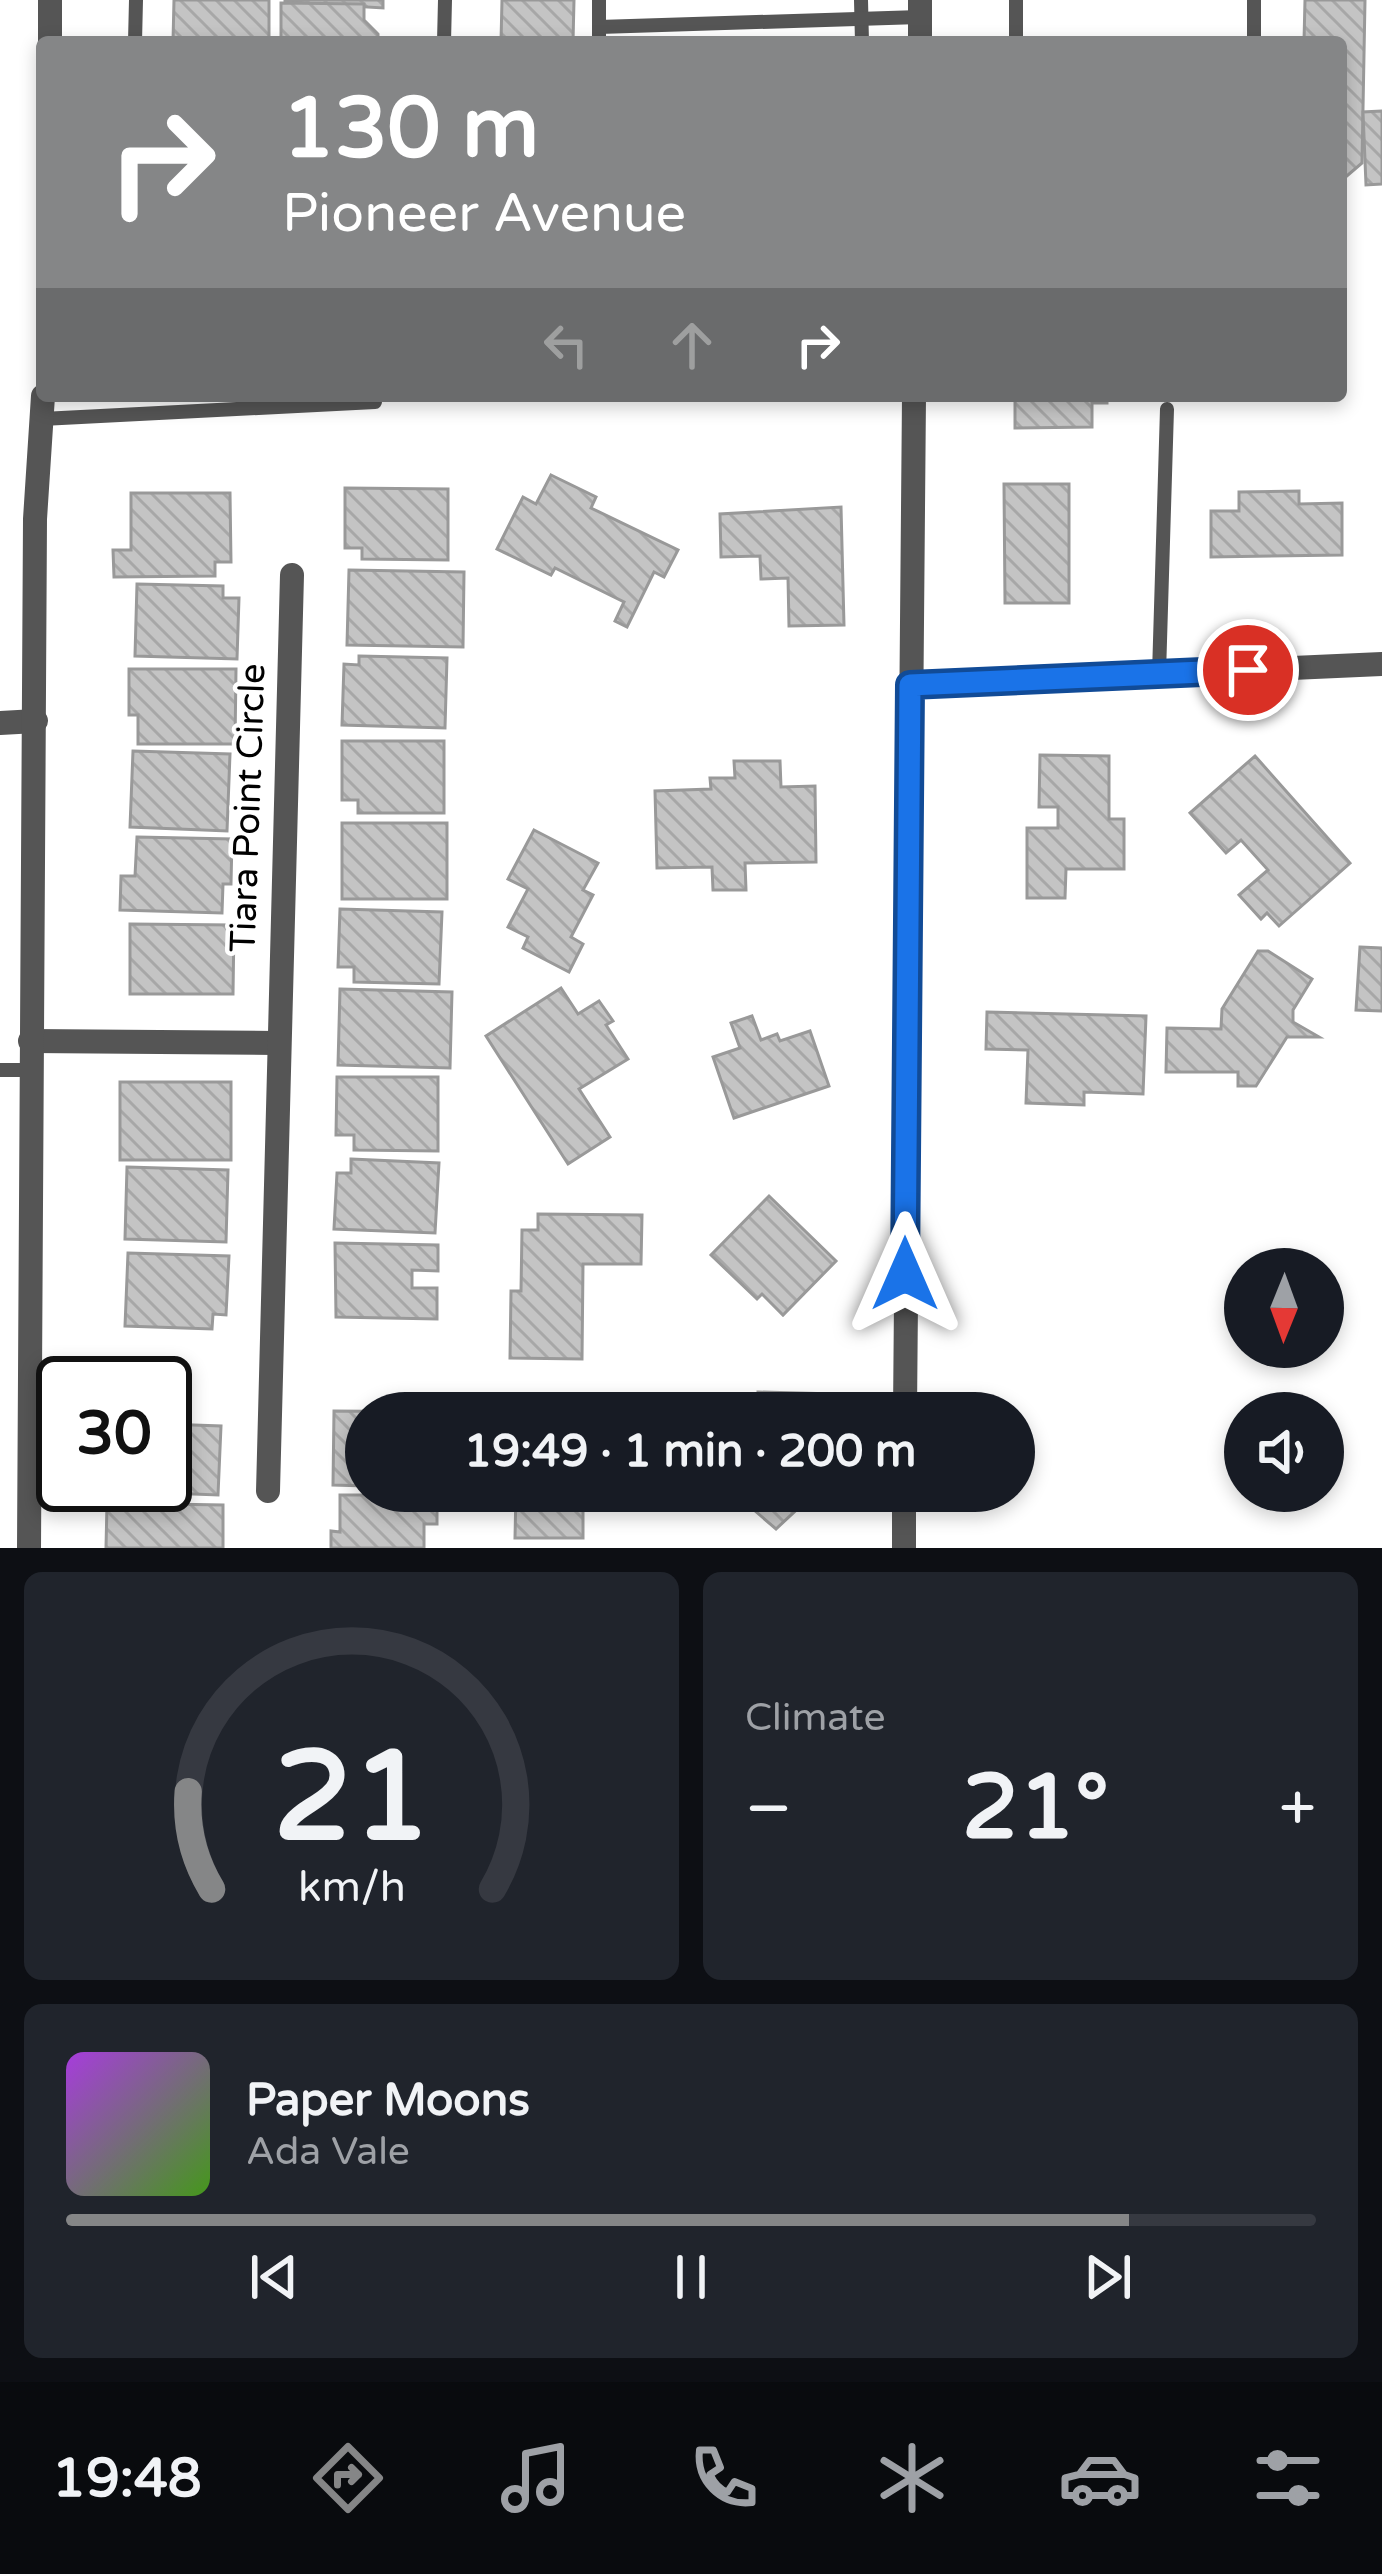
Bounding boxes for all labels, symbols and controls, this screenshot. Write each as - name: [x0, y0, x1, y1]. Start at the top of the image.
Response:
- text: 130 m: [282, 79, 539, 180]
- icon: right: [84, 84, 240, 240]
- text: Pioneer Avenue: [282, 181, 686, 246]
- icon: left: [533, 312, 599, 378]
- icon: ahead: [659, 312, 725, 378]
- icon: right: [785, 312, 851, 378]
- pin: [1197, 619, 1299, 721]
- icon: arrive: [1215, 637, 1281, 703]
- street label: Tiara Point Circle: [221, 663, 275, 953]
- position arrow: [842, 1211, 968, 1337]
- north arrow: [1224, 1248, 1344, 1368]
- map controls: [1224, 1248, 1344, 1512]
- speed limit sign: 30: [36, 1356, 192, 1512]
- button: sound: [1224, 1392, 1344, 1512]
- text: 19:49 · 1 min · 200 m: [464, 1425, 916, 1479]
- text: Climate: [745, 1694, 885, 1741]
- text: 21: [273, 1723, 430, 1874]
- text: 21°: [962, 1754, 1109, 1863]
- text: −: [745, 1769, 792, 1849]
- text: +: [1279, 1769, 1316, 1849]
- text: km/h: [298, 1862, 405, 1913]
- text: Paper Moons: [246, 2074, 530, 2128]
- text: Ada Vale: [246, 2128, 410, 2175]
- icon: previous: [241, 2244, 307, 2310]
- icon: pause: [658, 2244, 724, 2310]
- icon: next: [1075, 2244, 1141, 2310]
- icon: directions: [306, 2436, 390, 2520]
- icon: music: [494, 2436, 578, 2520]
- icon: phone: [682, 2436, 766, 2520]
- icon: climate: [870, 2436, 954, 2520]
- icon: car: [1058, 2436, 1142, 2520]
- icon: filters: [1246, 2436, 1330, 2520]
- text: 19:48: [52, 2446, 202, 2511]

